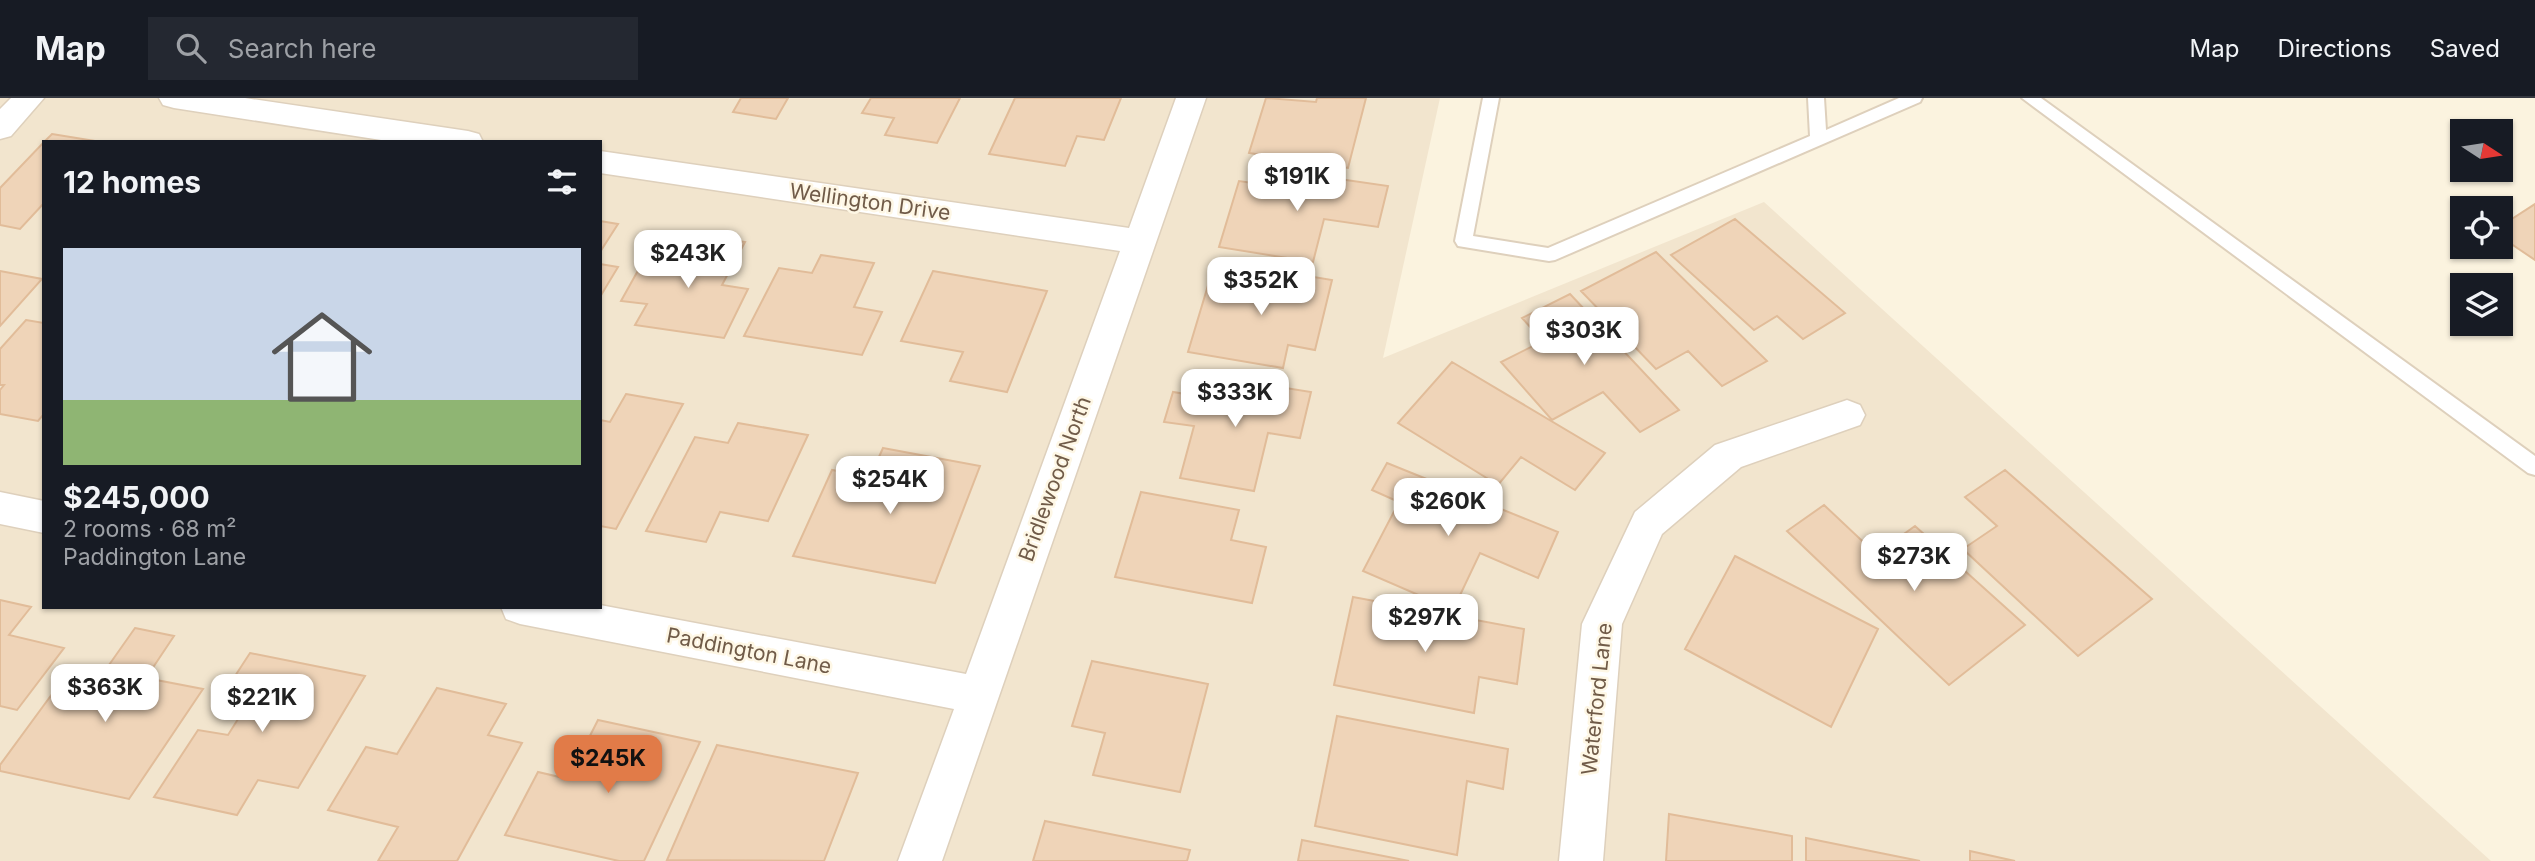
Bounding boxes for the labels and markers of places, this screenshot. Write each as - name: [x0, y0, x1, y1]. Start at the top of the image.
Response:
- pin: $191K: [1248, 153, 1346, 213]
- pin: $243K: [639, 230, 737, 290]
- pin: $352K: [1212, 258, 1310, 317]
- pin: $303K: [1535, 308, 1633, 367]
- pin: $333K: [1186, 370, 1284, 429]
- pin: $254K: [841, 456, 939, 516]
- pin: $260K: [1399, 478, 1497, 538]
- pin: $273K: [1865, 533, 1963, 593]
- pin: $297K: [1376, 594, 1474, 654]
- pin: $363K: [56, 664, 154, 724]
- pin: $221K: [213, 674, 311, 734]
- pin: $245K: [559, 736, 657, 795]

